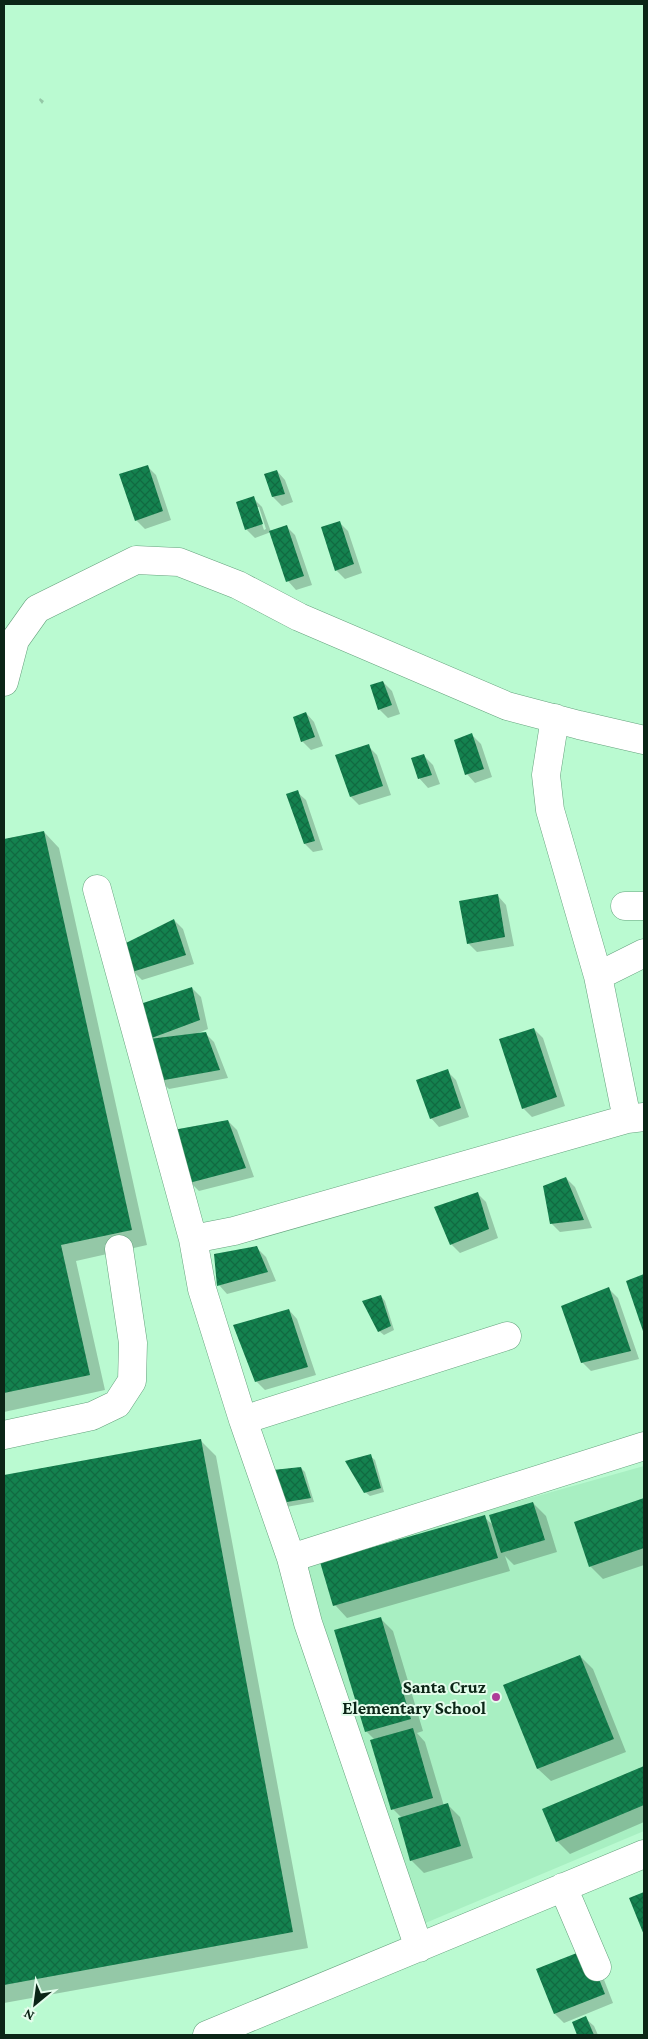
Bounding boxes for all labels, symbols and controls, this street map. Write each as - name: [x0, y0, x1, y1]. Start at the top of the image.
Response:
- place label: Santa Cruz Elementary School: [342, 1677, 486, 1718]
- marker: Santa Cruz Elementary School: [490, 1691, 502, 1703]
- north arrow: [10, 1979, 60, 2029]
- text: N: [20, 2006, 37, 2025]

